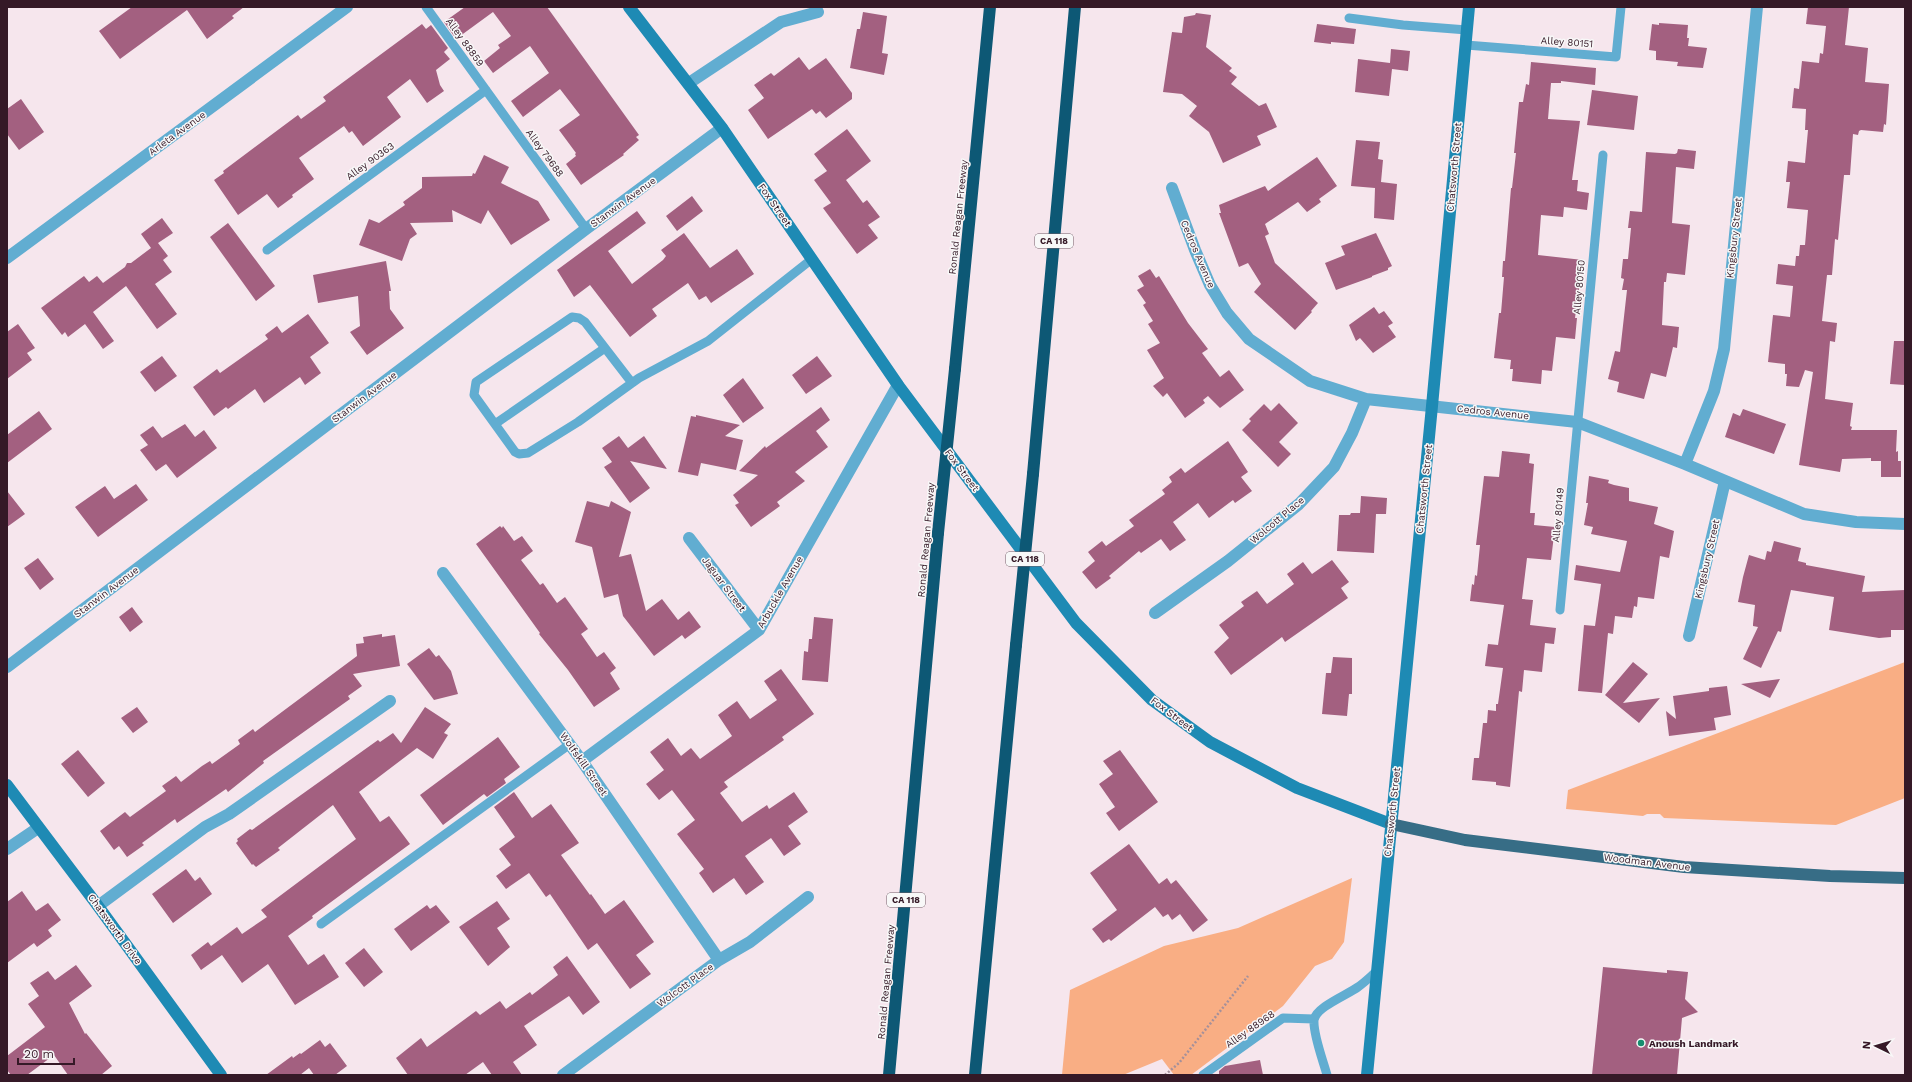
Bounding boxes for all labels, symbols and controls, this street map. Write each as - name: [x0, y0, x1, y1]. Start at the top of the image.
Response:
- street label: Alley 88859: [444, 16, 486, 68]
- street label: Alley 80151: [1540, 35, 1594, 49]
- street label: Arleta Avenue: [147, 109, 208, 157]
- street label: Chatsworth Street: [1445, 121, 1463, 212]
- street label: Alley 79688: [524, 127, 566, 179]
- street label: Alley 90363: [344, 140, 396, 182]
- street label: Ronald Reagan Freeway: [947, 158, 970, 275]
- street label: Stanwin Avenue: [588, 175, 658, 229]
- street label: Fox Street: [756, 181, 794, 229]
- street label: Kingsbury Street: [1724, 196, 1744, 279]
- street label: Cedros Avenue: [1179, 218, 1217, 290]
- road number: CA 118: [1035, 234, 1073, 248]
- street label: Alley 80150: [1571, 259, 1587, 315]
- street label: Stanwin Avenue: [330, 369, 399, 425]
- street label: Cedros Avenue: [1456, 403, 1530, 421]
- street label: Chatsworth Street: [1414, 443, 1434, 534]
- street label: Fox Street: [943, 447, 982, 494]
- street label: Ronald Reagan Freeway: [915, 481, 937, 598]
- street label: Alley 80149: [1550, 487, 1566, 543]
- street label: Wolcott Place: [1248, 494, 1306, 546]
- street label: Kingsbury Street: [1693, 518, 1722, 600]
- road number: CA 118: [1006, 552, 1044, 566]
- street label: Jaguar Street: [700, 554, 749, 614]
- street label: Arbuckle Avenue: [755, 554, 805, 630]
- street label: Stanwin Avenue: [72, 564, 141, 620]
- street label: Fox Street: [1149, 695, 1196, 734]
- street label: Wolfskill Street: [558, 730, 611, 799]
- street label: Chatsworth Street: [1382, 766, 1402, 857]
- street label: Woodman Avenue: [1603, 851, 1691, 873]
- street label: Chatsworth Drive: [86, 892, 144, 967]
- road number: CA 118: [887, 893, 925, 907]
- street label: Ronald Reagan Freeway: [875, 923, 897, 1040]
- street label: Wolcott Place: [655, 961, 716, 1009]
- street label: Alley 88968: [1223, 1008, 1277, 1050]
- north arrow: [1856, 1026, 1896, 1066]
- marker: Anoush Landmark: [1636, 1038, 1646, 1048]
- place label: Anoush Landmark: [1649, 1038, 1739, 1049]
- scale bar: [18, 1040, 74, 1066]
- text: N: [1860, 1041, 1873, 1050]
- text: 20 m: [24, 1047, 54, 1061]

